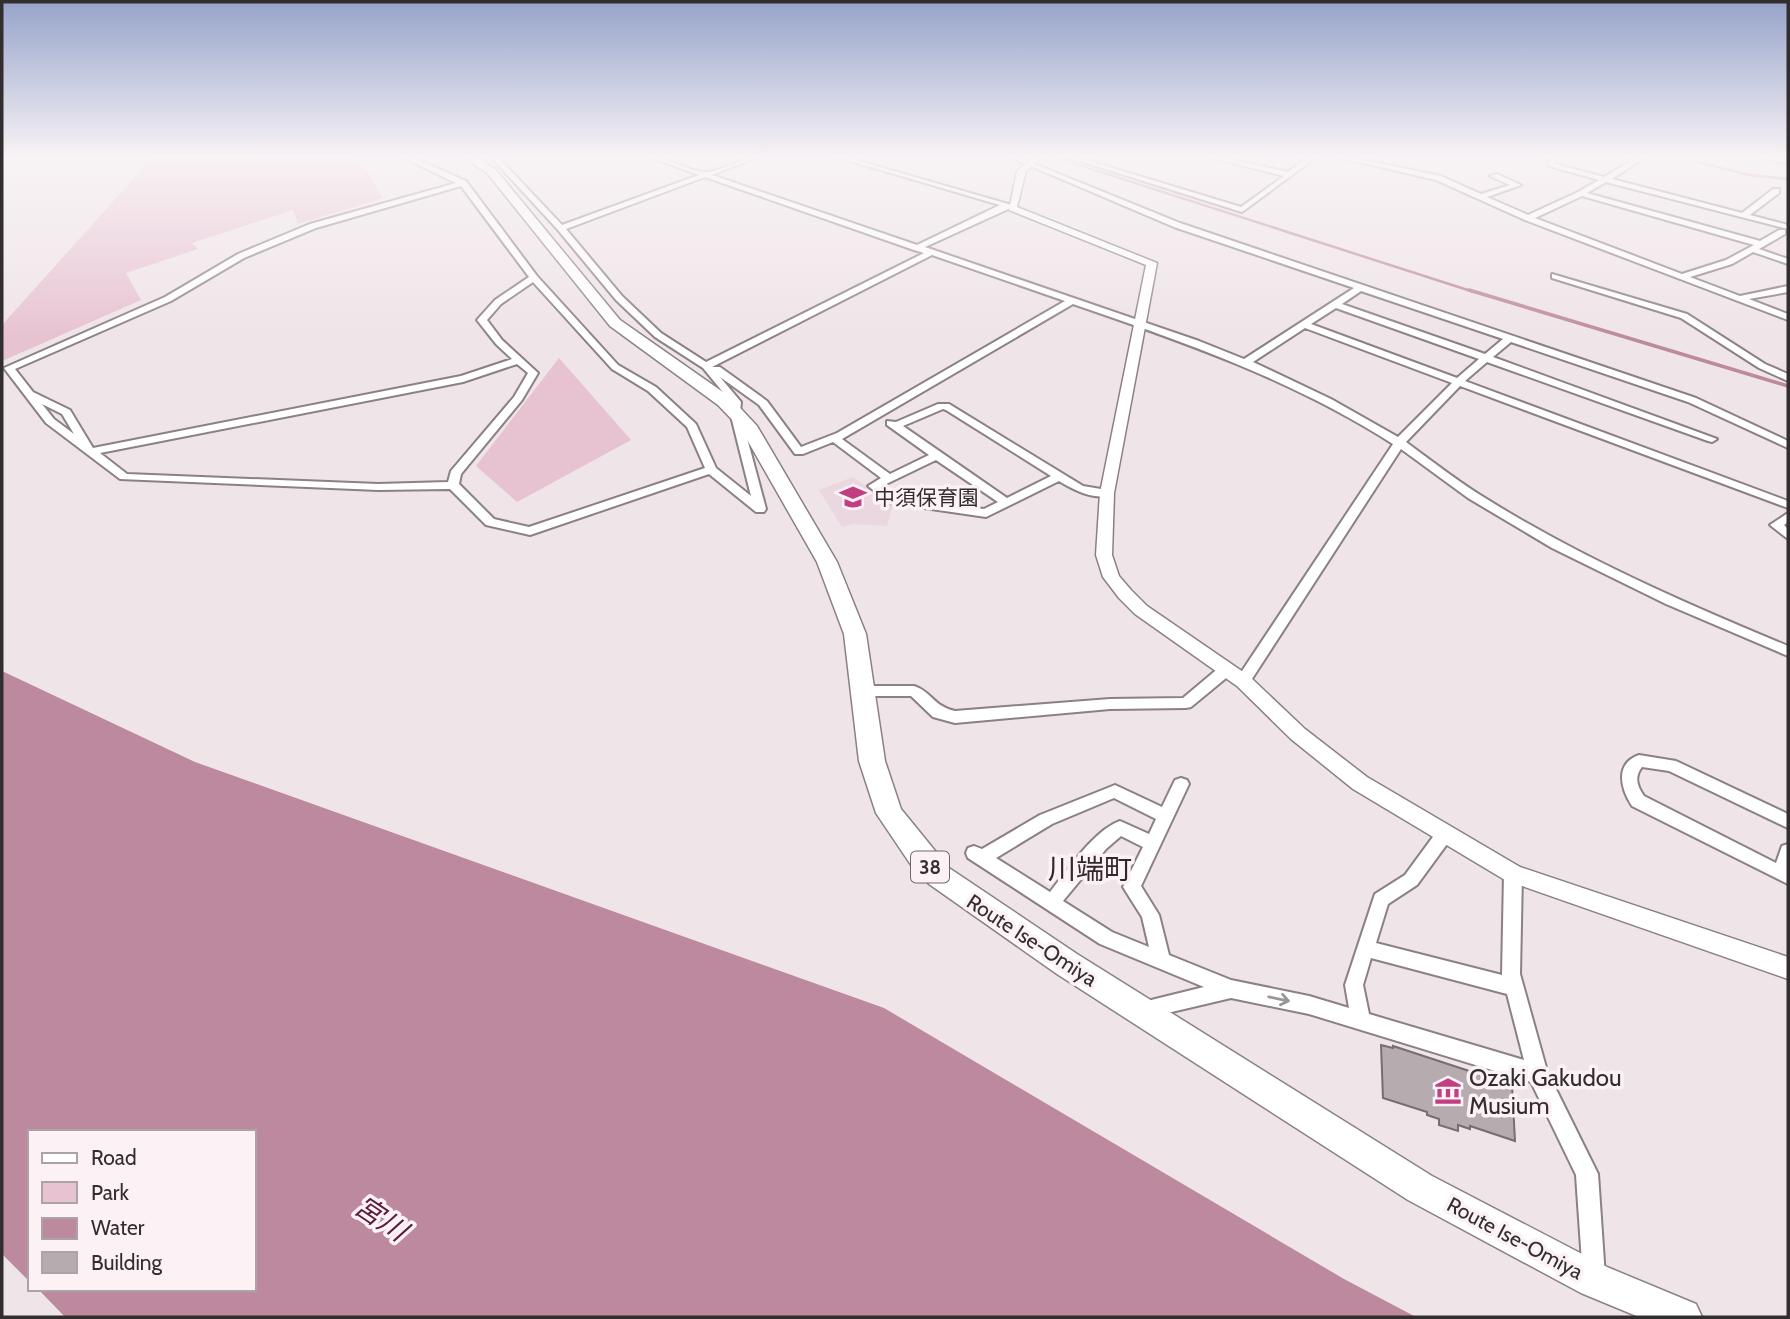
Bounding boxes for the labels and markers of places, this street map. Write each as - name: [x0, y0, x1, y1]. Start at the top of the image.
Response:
- school or university icon: 中須保育園: [838, 482, 868, 512]
- place label: 中須保育園: [874, 485, 979, 510]
- place label: Ozaki Gakudou Musium: [1469, 1063, 1621, 1120]
- museum icon: Ozaki Gakudou Musium: [1433, 1076, 1463, 1106]

